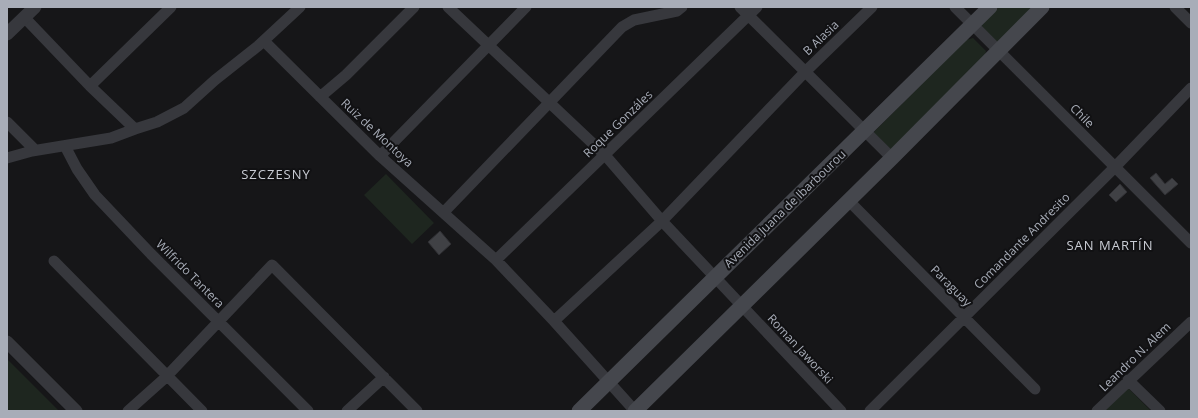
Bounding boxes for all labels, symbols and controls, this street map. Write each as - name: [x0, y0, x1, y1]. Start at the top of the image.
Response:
- street label: B Alasia: [799, 16, 842, 59]
- street label: Roque Gonzáles: [579, 86, 656, 161]
- street label: Ruiz de Montoya: [337, 95, 417, 171]
- street label: Chile: [1067, 100, 1098, 132]
- street label: Avenida Juana de Ibarbourou: [720, 146, 849, 271]
- district label: SZCZESNY: [241, 165, 311, 183]
- street label: Comandante Andresito: [970, 189, 1073, 292]
- street label: Wilfrido Tantera: [153, 236, 228, 311]
- district label: SAN MARTÍN: [1066, 236, 1154, 254]
- street label: Paraguay: [927, 261, 976, 311]
- street label: Roman Jaworski: [764, 310, 837, 387]
- street label: Leandro N. Alem: [1095, 318, 1174, 395]

